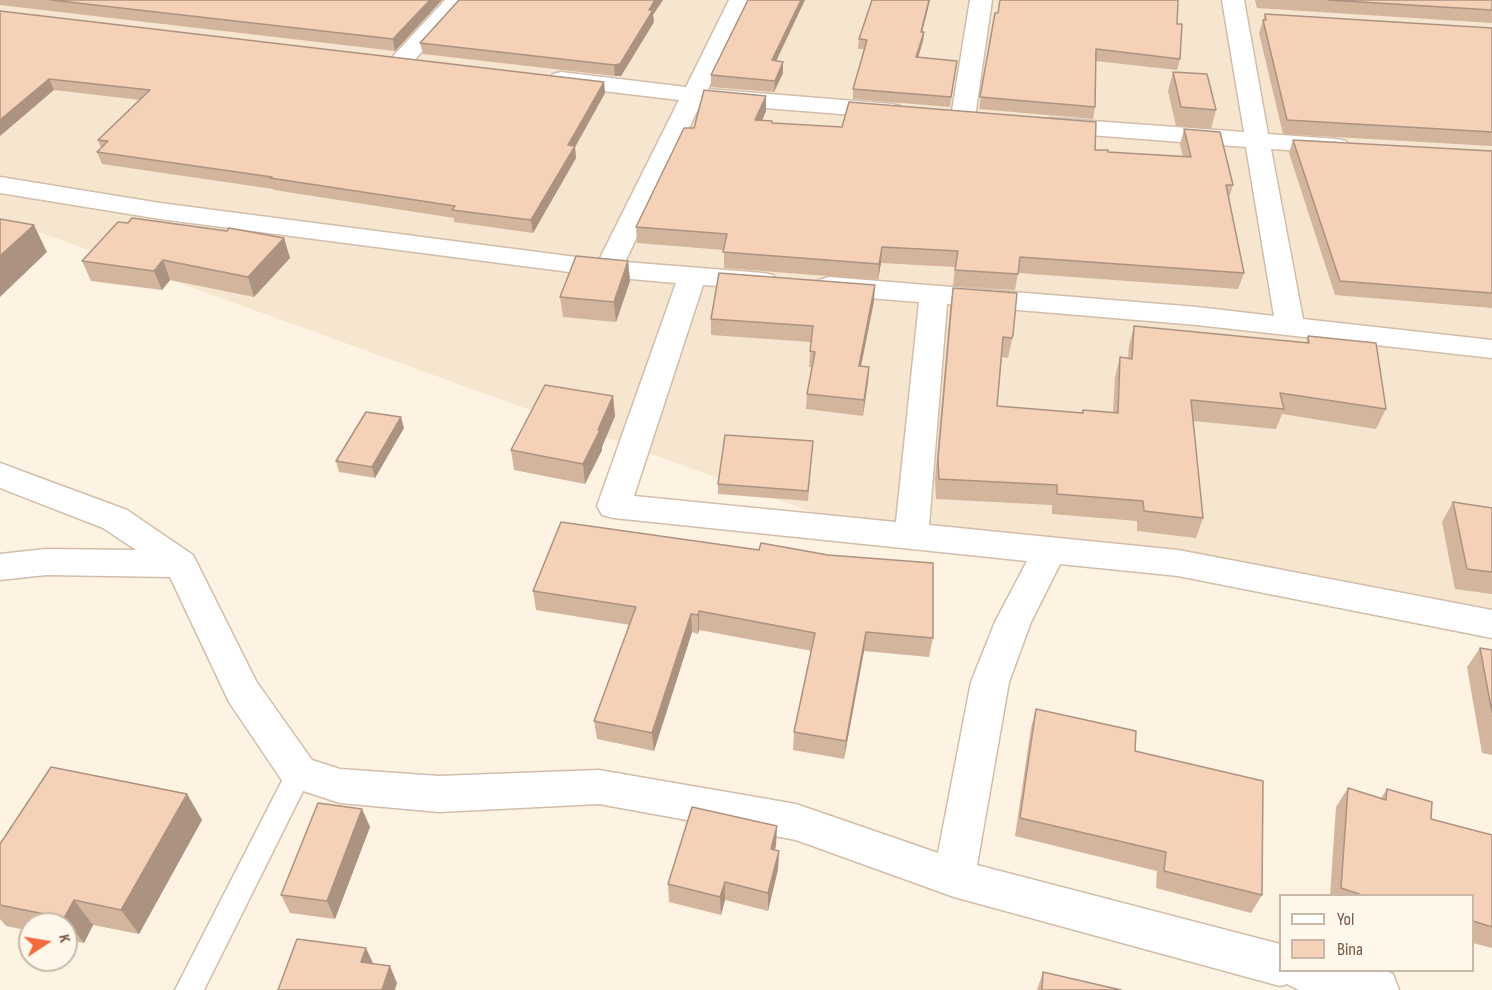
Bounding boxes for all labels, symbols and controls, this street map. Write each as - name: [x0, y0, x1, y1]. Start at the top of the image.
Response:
- legend: [1279, 894, 1474, 972]
- text: Yol: [1337, 909, 1354, 930]
- north arrow: [18, 912, 78, 972]
- text: K: [54, 933, 74, 944]
- text: Bina: [1337, 939, 1363, 960]

